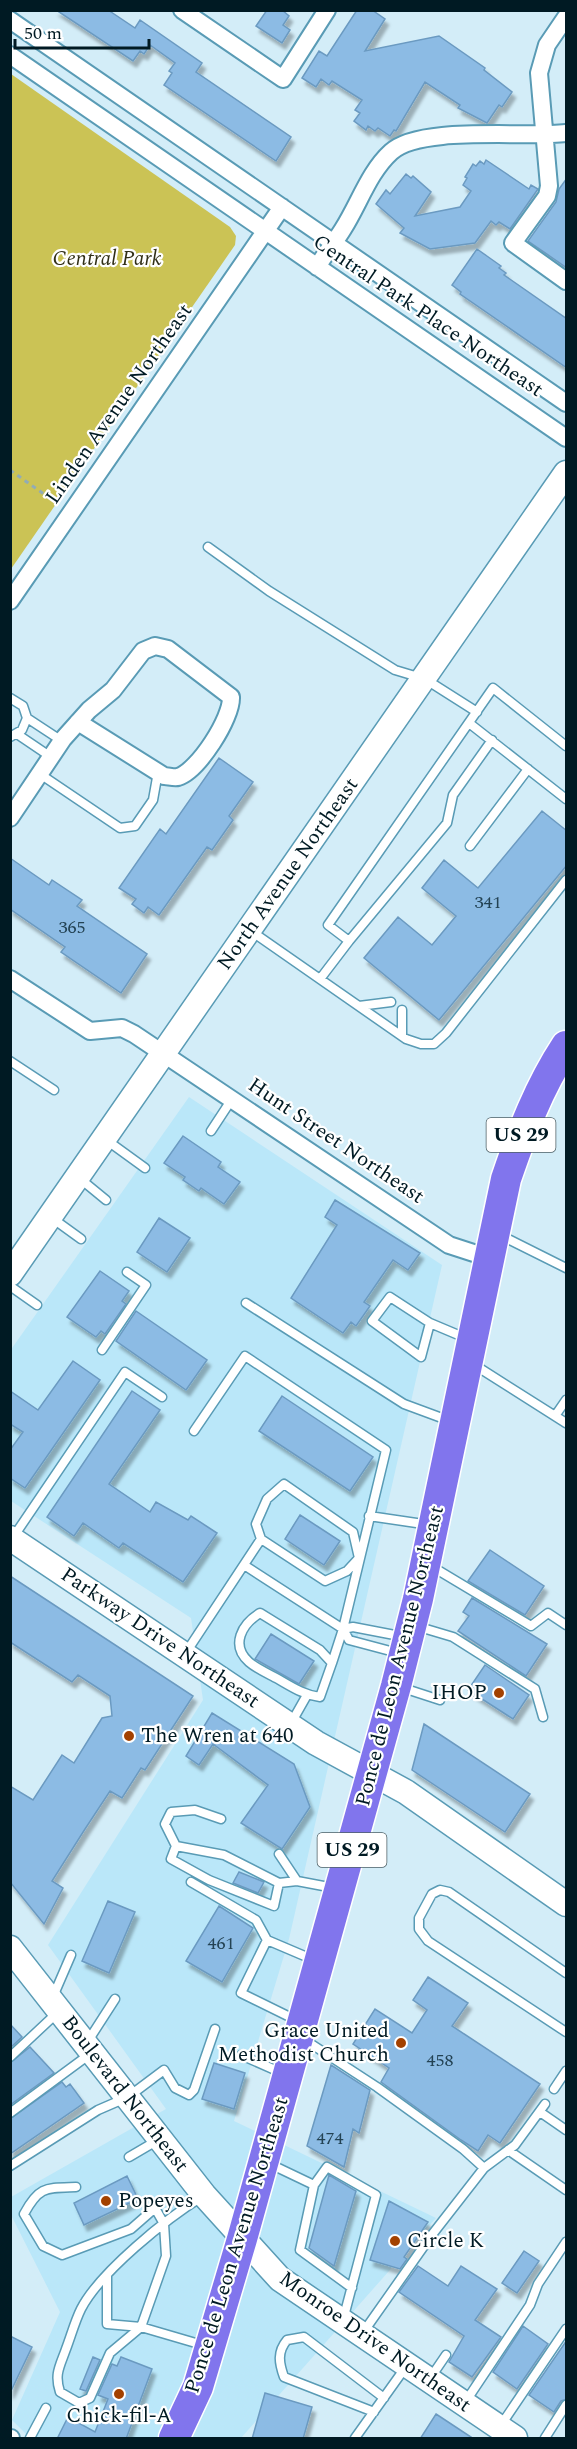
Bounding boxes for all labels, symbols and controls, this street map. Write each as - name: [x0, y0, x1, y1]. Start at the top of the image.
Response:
- scale bar: [15, 12, 148, 50]
- text: 50 m: [24, 20, 62, 47]
- street label: Central Park Place Northeast: [306, 227, 550, 405]
- park label: Central Park: [52, 243, 162, 275]
- street label: Linden Avenue Northeast: [37, 297, 201, 511]
- street label: North Avenue Northeast: [209, 771, 367, 977]
- house number: 341: [475, 889, 502, 916]
- house number: 365: [59, 914, 86, 941]
- street label: Hunt Street Northeast: [241, 1070, 431, 1212]
- road number: US 29: [486, 1118, 556, 1152]
- street label: Ponce de Leon Avenue Northeast: [347, 1502, 453, 1810]
- street label: Parkway Drive Northeast: [54, 1559, 266, 1717]
- place label: IHOP: [431, 1677, 487, 1709]
- marker: IHOP: [492, 1686, 506, 1700]
- place label: The Wren at 640: [141, 1720, 294, 1752]
- marker: The Wren at 640: [122, 1729, 136, 1743]
- road number: US 29: [318, 1833, 386, 1867]
- house number: 461: [208, 1930, 235, 1957]
- street label: Boulevard Northeast: [53, 2008, 197, 2180]
- place label: Grace United Methodist Church: [218, 2015, 389, 2071]
- marker: Grace United Methodist Church: [394, 2036, 408, 2050]
- house number: 458: [427, 2047, 454, 2074]
- street label: Ponce de Leon Avenue Northeast: [177, 2093, 297, 2397]
- house number: 474: [317, 2125, 344, 2152]
- place label: Popeyes: [118, 2185, 194, 2217]
- marker: Popeyes: [99, 2194, 113, 2208]
- place label: Circle K: [407, 2225, 484, 2257]
- marker: Circle K: [388, 2234, 402, 2248]
- street label: Monroe Drive Northeast: [272, 2263, 478, 2421]
- marker: Chick-fil-A: [112, 2387, 126, 2401]
- place label: Chick-fil-A: [66, 2400, 172, 2432]

